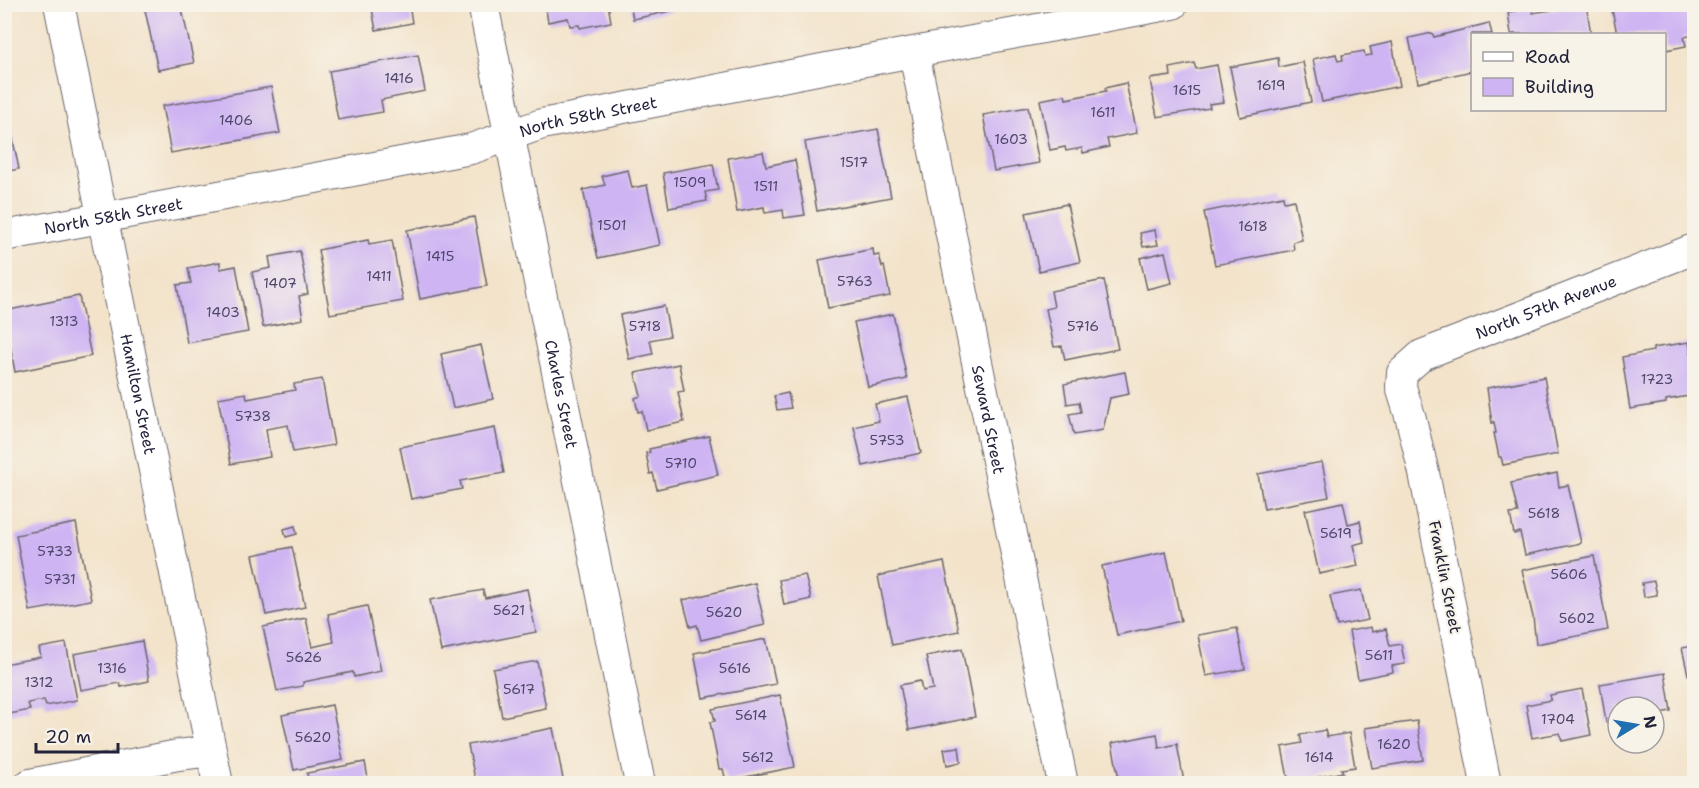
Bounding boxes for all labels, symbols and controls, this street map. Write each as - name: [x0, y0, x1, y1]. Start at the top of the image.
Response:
- legend: [1471, 33, 1666, 111]
- text: Road: [1525, 45, 1570, 69]
- house number: 1416: [384, 69, 414, 87]
- text: Building: [1525, 75, 1594, 99]
- house number: 1619: [1256, 76, 1286, 94]
- house number: 1615: [1173, 81, 1201, 99]
- street label: North 58th Street: [516, 91, 659, 142]
- house number: 1611: [1090, 103, 1116, 121]
- house number: 1406: [219, 111, 253, 129]
- house number: 1603: [994, 130, 1028, 148]
- house number: 1517: [840, 153, 868, 171]
- house number: 1509: [673, 173, 707, 191]
- house number: 1511: [754, 177, 778, 195]
- street label: North 58th Street: [42, 192, 184, 239]
- house number: 1501: [597, 216, 627, 234]
- house number: 1618: [1238, 217, 1268, 235]
- house number: 1415: [426, 247, 454, 265]
- house number: 1411: [366, 267, 392, 285]
- street label: North 57th Avenue: [1472, 270, 1619, 344]
- house number: 5763: [837, 272, 873, 290]
- house number: 1407: [263, 274, 297, 292]
- house number: 1403: [206, 303, 240, 321]
- house number: 1313: [49, 312, 79, 330]
- house number: 5718: [629, 317, 661, 335]
- house number: 5716: [1067, 317, 1099, 335]
- street label: Hamilton Street: [116, 332, 161, 456]
- street label: Charles Street: [540, 338, 583, 450]
- street label: Seward Street: [967, 363, 1010, 476]
- house number: 1723: [1641, 370, 1673, 388]
- house number: 5738: [235, 407, 271, 425]
- house number: 5753: [870, 431, 904, 449]
- house number: 5710: [665, 454, 697, 472]
- house number: 5618: [1528, 504, 1560, 522]
- street label: Franklin Street: [1424, 519, 1466, 635]
- house number: 5619: [1320, 524, 1352, 542]
- house number: 5733: [37, 542, 73, 560]
- house number: 5606: [1550, 565, 1588, 583]
- house number: 5731: [44, 570, 76, 588]
- house number: 5621: [493, 601, 525, 619]
- house number: 5620: [706, 603, 742, 621]
- house number: 5602: [1559, 609, 1595, 627]
- house number: 5611: [1365, 646, 1393, 664]
- house number: 5626: [286, 648, 322, 666]
- house number: 1316: [97, 659, 127, 677]
- house number: 5616: [719, 659, 751, 677]
- house number: 1312: [24, 673, 54, 691]
- house number: 5617: [503, 680, 535, 698]
- north arrow: [1606, 695, 1666, 755]
- house number: 5614: [735, 706, 767, 724]
- house number: 1704: [1541, 710, 1575, 728]
- text: N: [1639, 714, 1662, 730]
- scale bar: [36, 716, 118, 754]
- text: 20 m: [45, 725, 91, 749]
- house number: 5620: [295, 728, 331, 746]
- house number: 1620: [1377, 735, 1411, 753]
- house number: 5612: [742, 748, 774, 766]
- house number: 1614: [1304, 748, 1334, 766]

